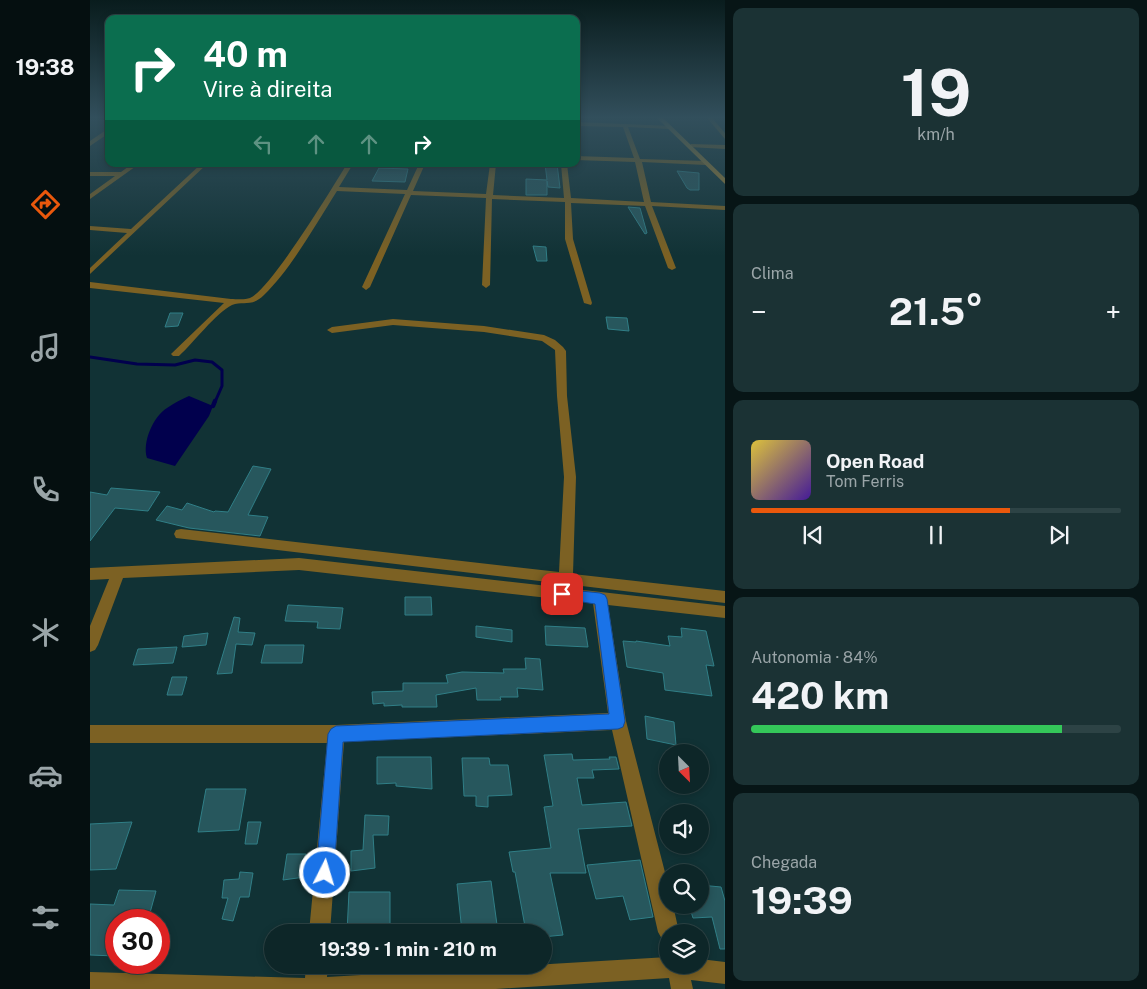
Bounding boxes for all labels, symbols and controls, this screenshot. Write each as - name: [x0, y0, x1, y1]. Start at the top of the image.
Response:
- text: 40 m: [203, 34, 288, 75]
- icon: right: [120, 35, 185, 100]
- text: 19:38: [15, 54, 75, 80]
- text: 19: [901, 54, 971, 131]
- text: Vire à direita: [203, 76, 333, 102]
- text: km/h: [917, 125, 955, 144]
- icon: left: [249, 130, 277, 158]
- icon: ahead: [302, 130, 330, 158]
- icon: ahead: [355, 130, 383, 158]
- icon: right: [408, 130, 436, 158]
- icon: directions: [28, 187, 63, 222]
- text: Clima: [751, 264, 794, 283]
- text: 21.5°: [889, 289, 983, 334]
- text: −: [751, 295, 767, 328]
- text: +: [1105, 295, 1121, 328]
- icon: music: [28, 330, 63, 365]
- text: Open Road: [826, 450, 924, 472]
- icon: phone: [28, 472, 63, 507]
- text: Tom Ferris: [826, 472, 904, 491]
- icon: previous: [799, 521, 827, 549]
- icon: pause: [922, 521, 950, 549]
- icon: next: [1045, 521, 1073, 549]
- pin: [541, 573, 583, 615]
- icon: arrive: [548, 580, 576, 608]
- icon: climate: [28, 615, 63, 650]
- text: Autonomia · 84%: [751, 648, 878, 667]
- text: 420 km: [751, 673, 889, 718]
- north arrow: [659, 744, 709, 794]
- map controls: [659, 744, 709, 974]
- icon: car: [28, 758, 63, 793]
- button: sound: [659, 804, 709, 854]
- position arrow: [298, 846, 350, 898]
- text: Chegada: [751, 853, 817, 872]
- button: search: [659, 864, 709, 914]
- text: 19:39: [751, 878, 853, 923]
- icon: filters: [28, 900, 63, 935]
- speed limit sign: 30: [105, 909, 170, 974]
- button: layers: [659, 924, 709, 974]
- text: 19:39 · 1 min · 210 m: [319, 938, 497, 960]

